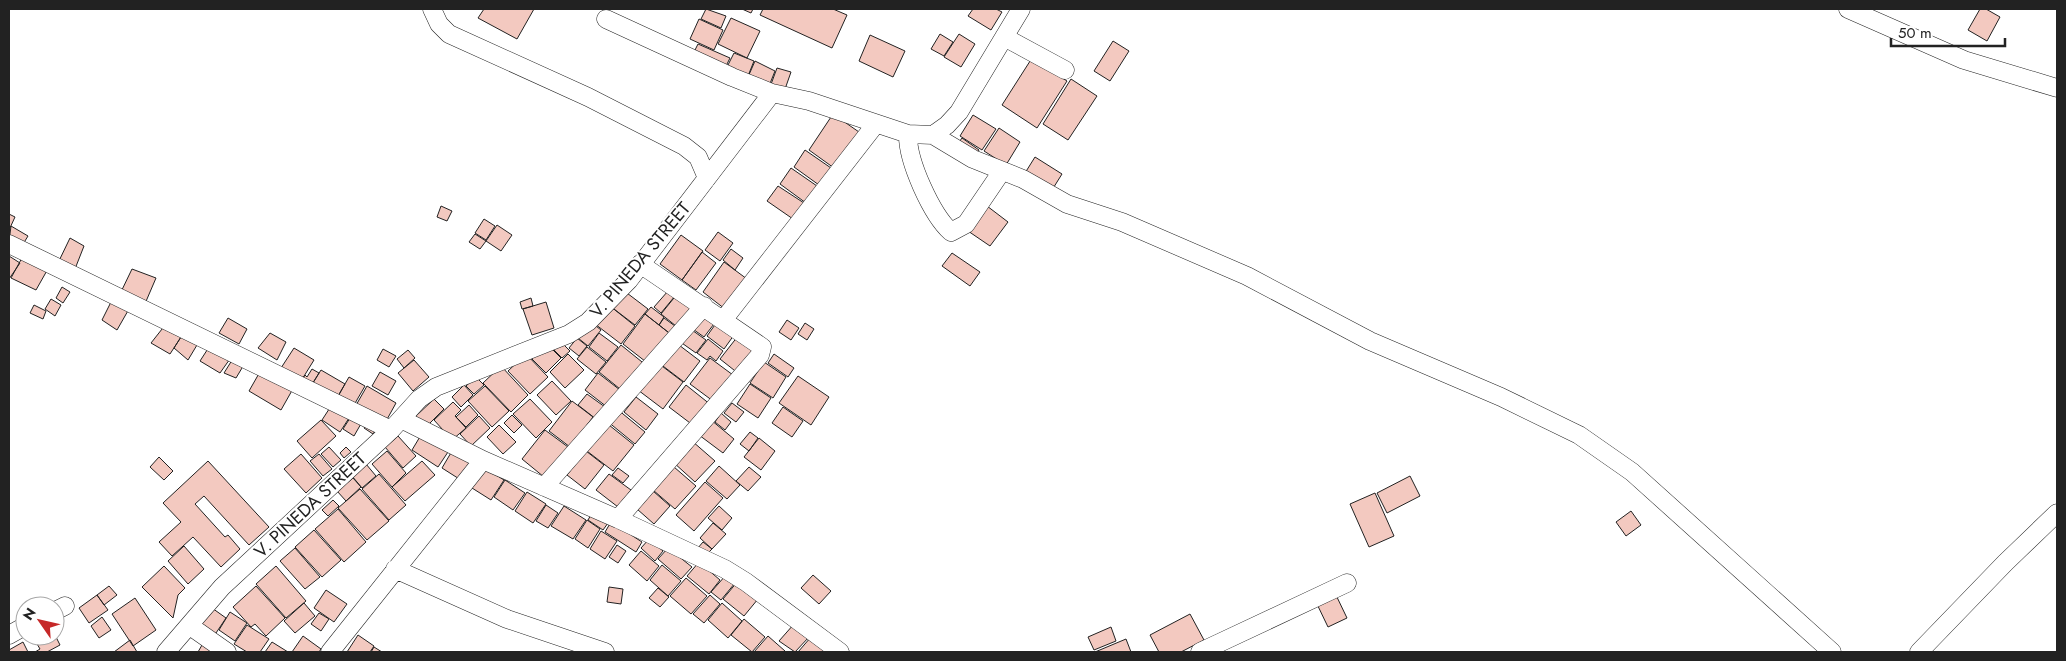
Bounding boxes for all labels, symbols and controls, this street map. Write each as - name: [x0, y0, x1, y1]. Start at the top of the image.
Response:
- scale bar: [1891, 15, 2005, 47]
- text: 50 m: [1898, 22, 1932, 44]
- street label: V. PINEDA STREET: [584, 196, 697, 324]
- street label: V. PINEDA STREET: [248, 446, 372, 564]
- north arrow: [15, 596, 65, 646]
- text: N: [18, 604, 41, 624]

